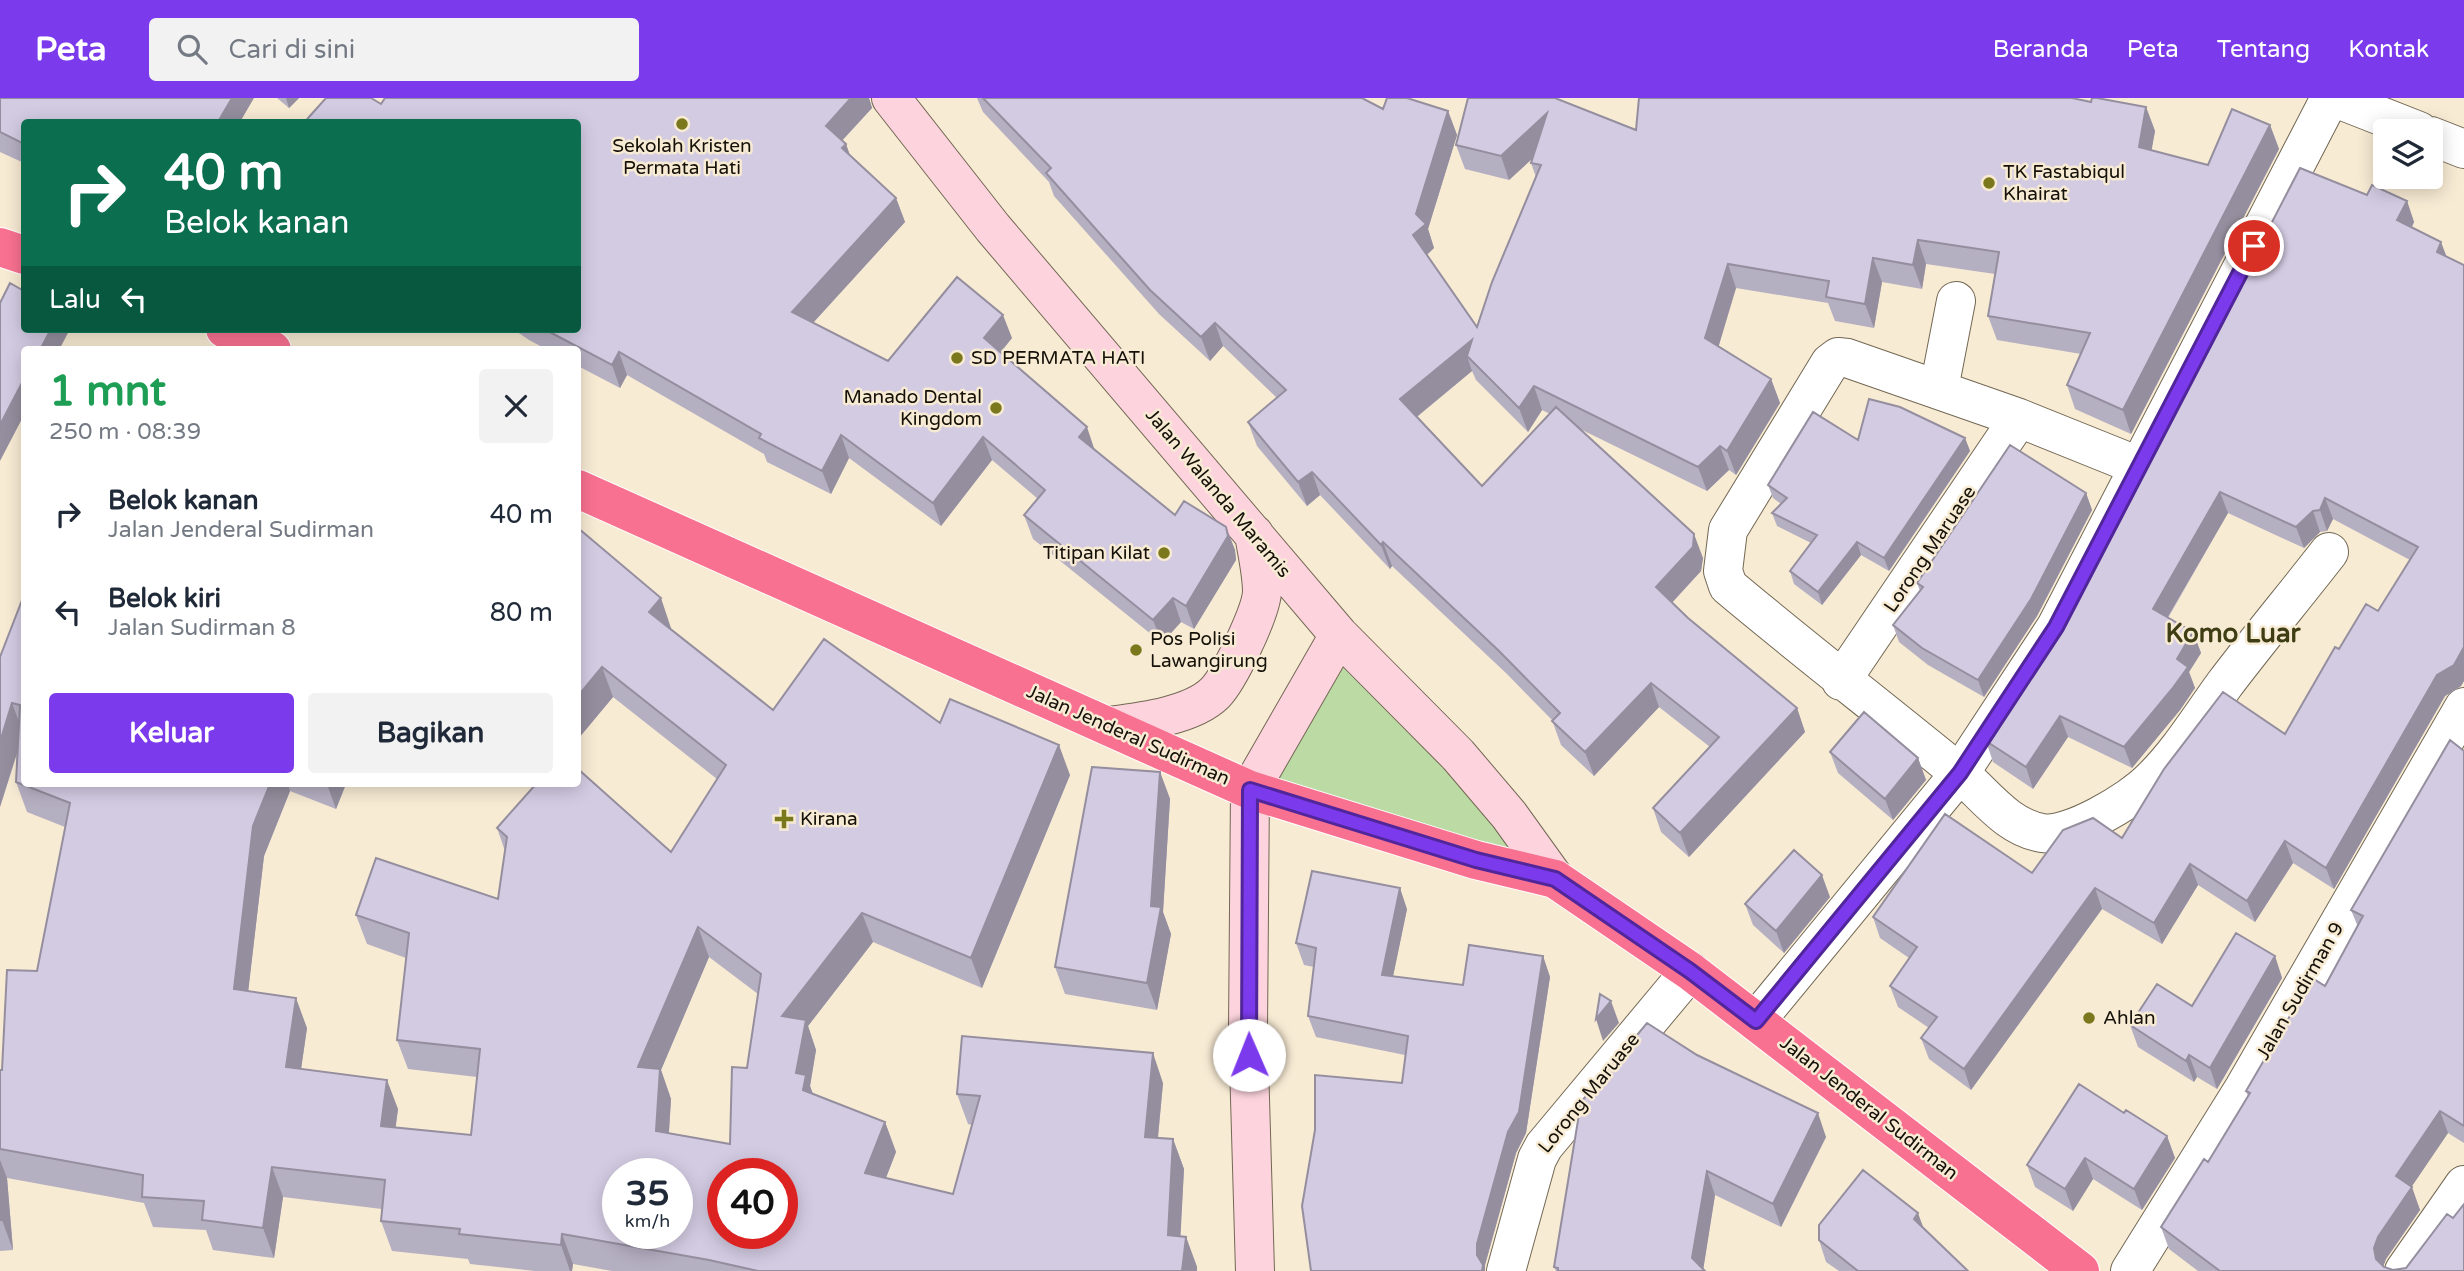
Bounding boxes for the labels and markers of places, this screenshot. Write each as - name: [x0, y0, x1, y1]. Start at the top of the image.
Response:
- marker: Sekolah Kristen Permata Hati: [674, 116, 690, 132]
- place label: Sekolah Kristen Permata Hati: [612, 135, 752, 179]
- place label: TK Fastabiqul Khairat: [2003, 161, 2125, 205]
- marker: TK Fastabiqul Khairat: [1981, 175, 1997, 191]
- pin: [2224, 216, 2284, 276]
- place label: SD PERMATA HATI: [971, 347, 1146, 369]
- marker: SD PERMATA HATI: [949, 350, 965, 366]
- place label: Manado Dental Kingdom: [844, 386, 982, 430]
- marker: Manado Dental Kingdom: [988, 400, 1004, 416]
- place label: Titipan Kilat: [1043, 542, 1150, 564]
- marker: Titipan Kilat: [1156, 545, 1172, 561]
- place label: Pos Polisi Lawangirung: [1150, 628, 1268, 672]
- marker: Pos Polisi Lawangirung: [1128, 642, 1144, 658]
- place label: Kirana: [800, 808, 858, 830]
- marker: Kirana: [774, 809, 794, 829]
- place label: Ahlan: [2103, 1007, 2156, 1029]
- marker: Ahlan: [2081, 1010, 2097, 1026]

